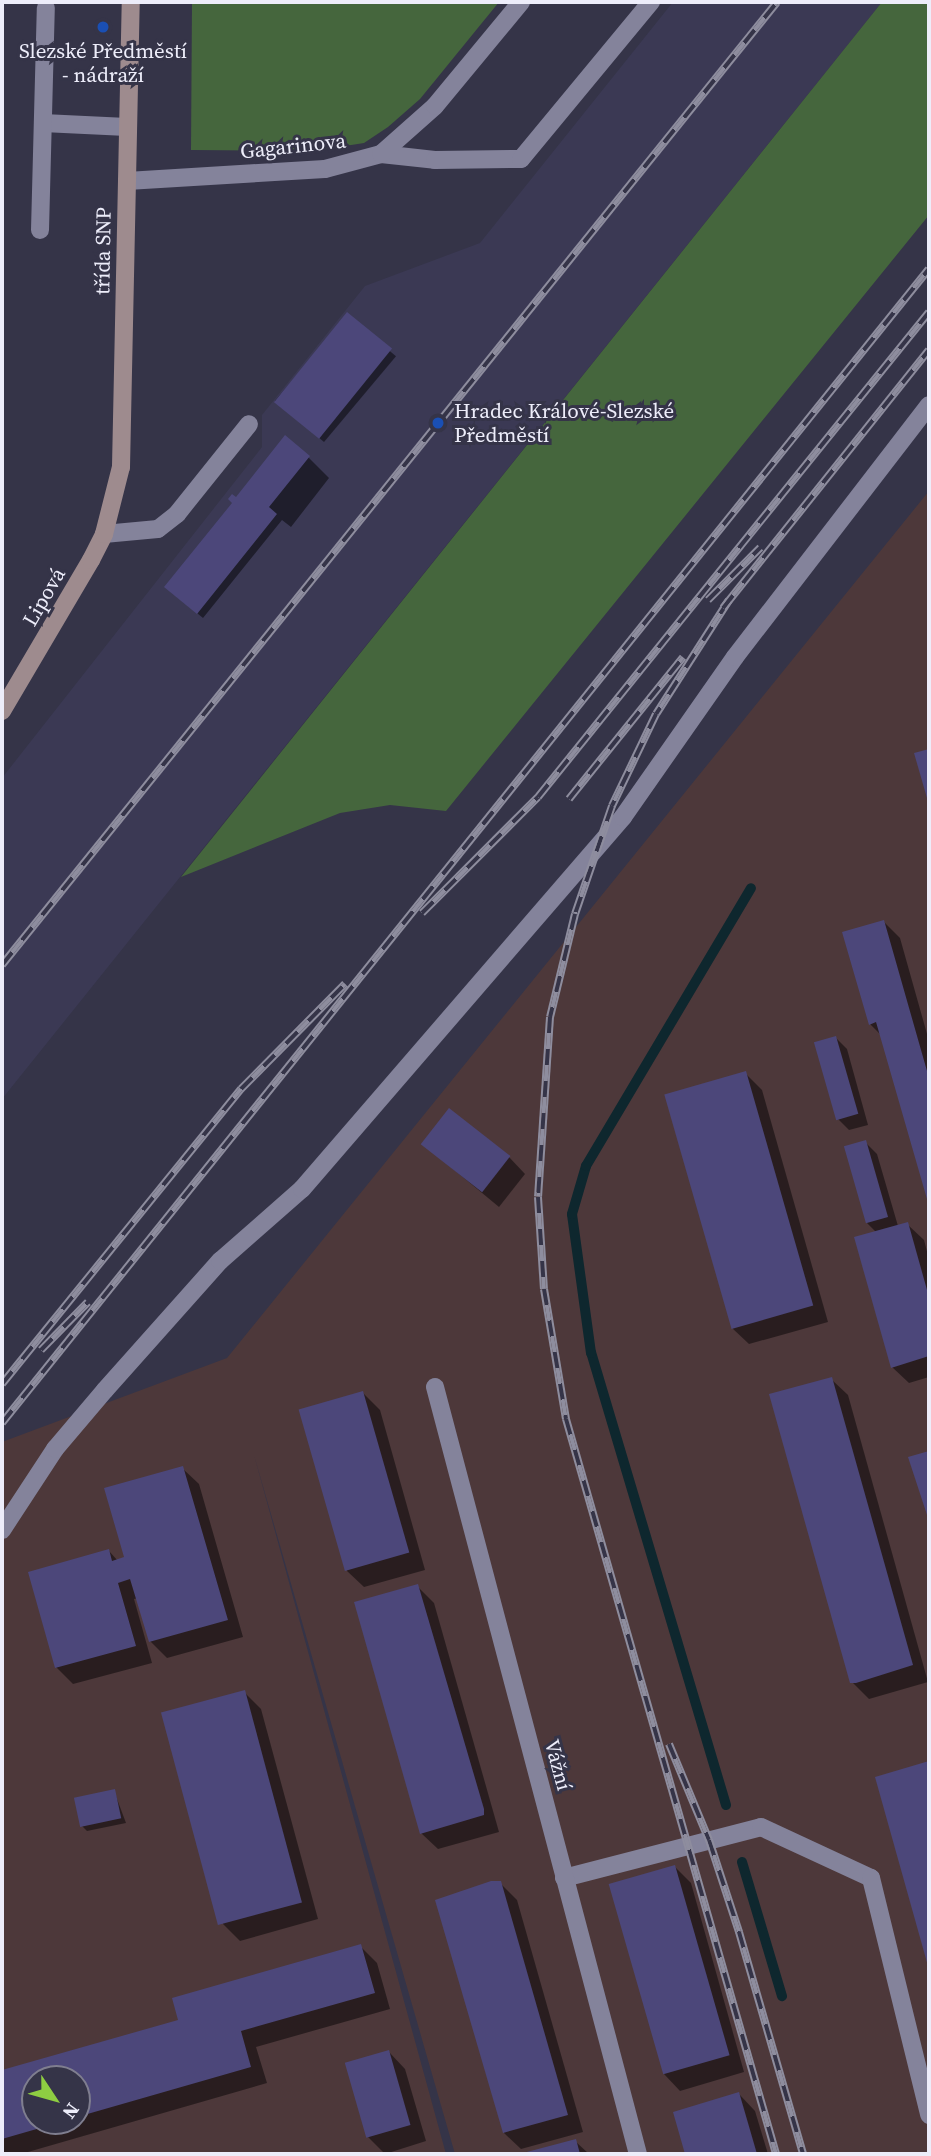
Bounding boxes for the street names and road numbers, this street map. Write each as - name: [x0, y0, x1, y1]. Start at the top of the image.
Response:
- street label: Gagarinova: [239, 128, 347, 164]
- street label: třída SNP: [90, 207, 116, 295]
- street label: Lipová: [17, 563, 71, 631]
- street label: Vážní: [539, 1737, 577, 1793]

